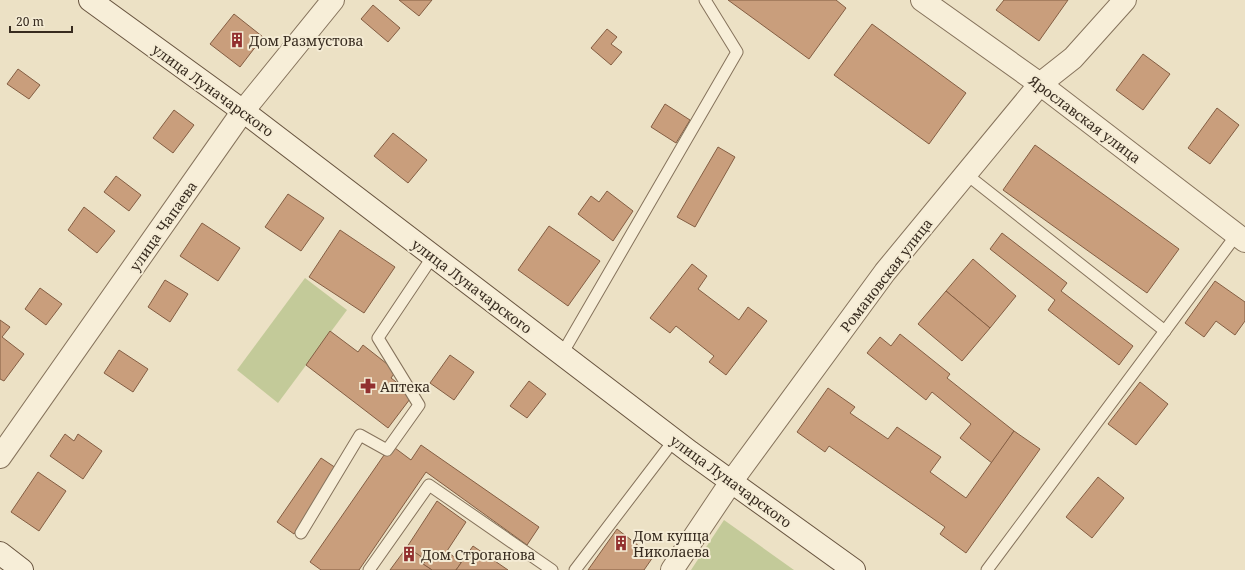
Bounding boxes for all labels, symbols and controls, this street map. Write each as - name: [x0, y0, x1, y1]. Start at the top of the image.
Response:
- scale bar: [10, 8, 72, 34]
- text: 20 m: [16, 13, 44, 30]
- building icon: Дом Размустова: [228, 31, 246, 49]
- place label: Дом Размустова: [249, 31, 364, 50]
- street label: улица Луначарского: [148, 39, 278, 141]
- street label: Ярославская улица: [1024, 70, 1145, 167]
- street label: улица Чапаева: [125, 177, 201, 275]
- street label: Романовская улица: [836, 214, 936, 336]
- street label: улица Луначарского: [408, 234, 536, 338]
- pharmacy icon: Аптека: [359, 377, 377, 395]
- place label: Аптека: [380, 377, 430, 396]
- street label: улица Луначарского: [666, 430, 796, 532]
- place label: Дом купца Николаева: [633, 526, 710, 561]
- building icon: Дом купца Николаева: [612, 534, 630, 552]
- building icon: Дом Строганова: [400, 545, 418, 563]
- place label: Дом Строганова: [421, 545, 536, 564]

